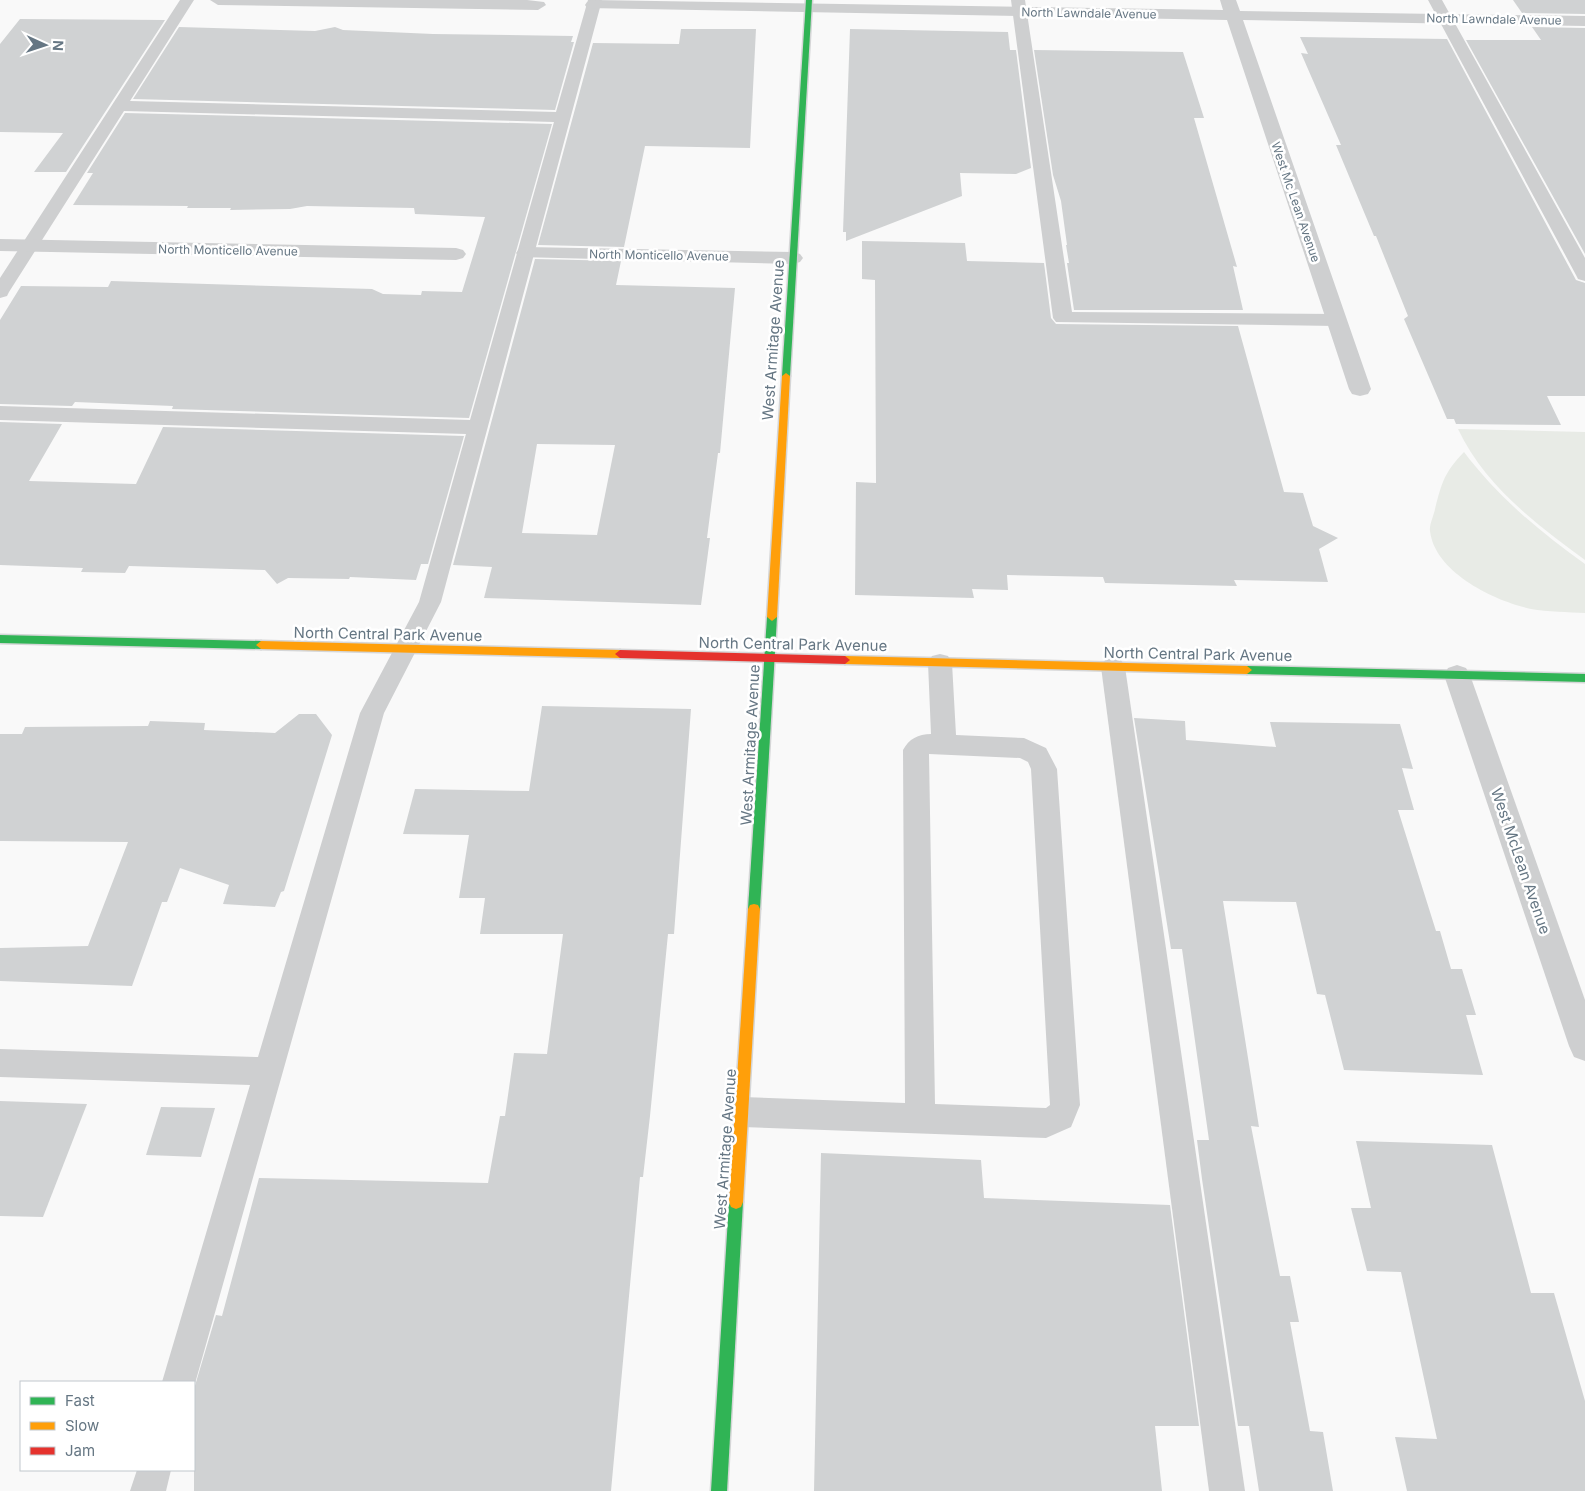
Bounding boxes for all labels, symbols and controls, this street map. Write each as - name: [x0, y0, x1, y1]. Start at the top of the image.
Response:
- street label: North Lawndale Avenue: [1021, 4, 1157, 22]
- street label: North Lawndale Avenue: [1426, 10, 1562, 28]
- north arrow: [20, 20, 70, 70]
- text: N: [50, 40, 67, 51]
- street label: West Mc Lean Avenue: [1268, 140, 1324, 264]
- street label: North Monticello Avenue: [158, 241, 298, 259]
- street label: North Monticello Avenue: [589, 246, 729, 264]
- street label: West Armitage Avenue: [758, 259, 788, 421]
- street label: North Central Park Avenue: [294, 623, 482, 645]
- street label: North Central Park Avenue: [699, 633, 887, 655]
- street label: North Central Park Avenue: [1104, 643, 1292, 665]
- street label: West Armitage Avenue: [736, 664, 764, 826]
- street label: West McLean Avenue: [1487, 785, 1555, 937]
- street label: West Armitage Avenue: [710, 1068, 740, 1230]
- legend: [20, 1381, 195, 1471]
- text: Fast: [65, 1391, 95, 1410]
- text: Slow: [65, 1416, 99, 1435]
- text: Jam: [65, 1441, 95, 1460]

